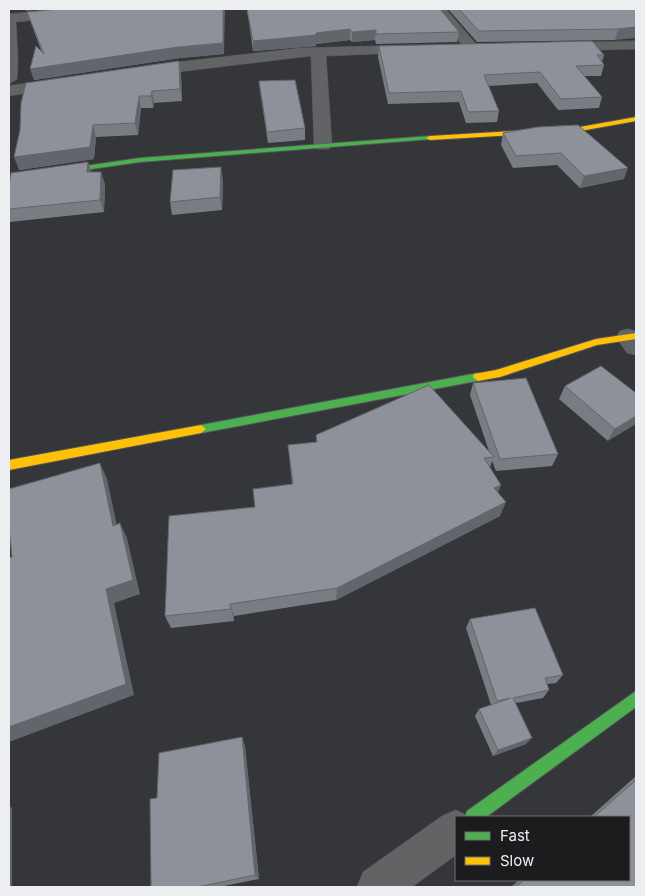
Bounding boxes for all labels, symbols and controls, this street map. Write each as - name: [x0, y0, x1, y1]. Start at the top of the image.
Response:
- legend: [455, 816, 630, 881]
- text: Fast: [500, 826, 530, 845]
- text: Slow: [500, 851, 534, 870]

